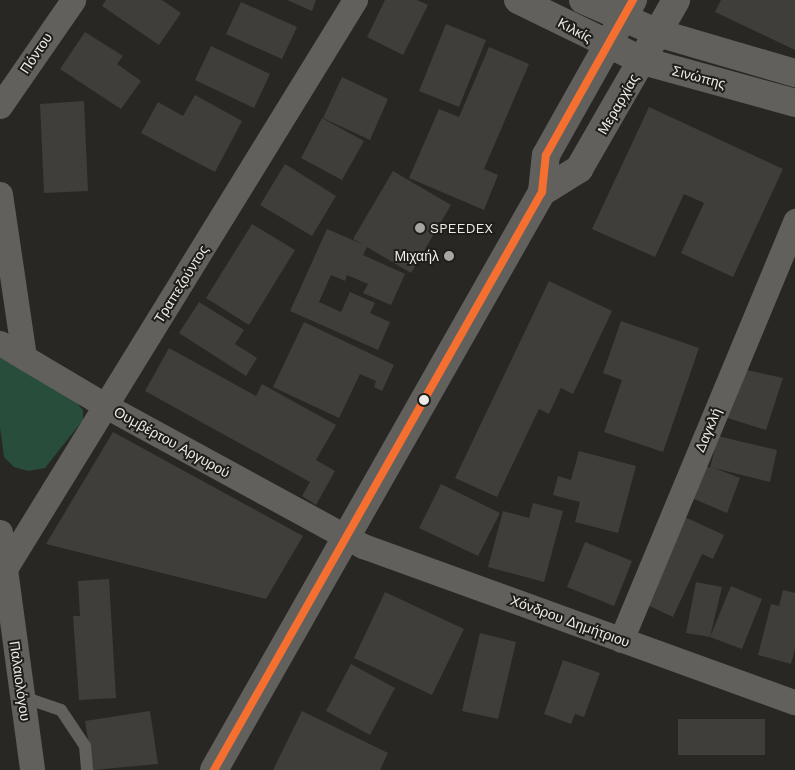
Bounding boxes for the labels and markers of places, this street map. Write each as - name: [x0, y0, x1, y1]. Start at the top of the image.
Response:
- place label: SPEEDEX: [430, 220, 493, 236]
- marker: SPEEDEX: [414, 222, 426, 234]
- place label: Μιχαήλ: [394, 248, 439, 264]
- marker: Μιχαήλ: [443, 250, 455, 262]
- unlabelled marker: [419, 395, 429, 405]

